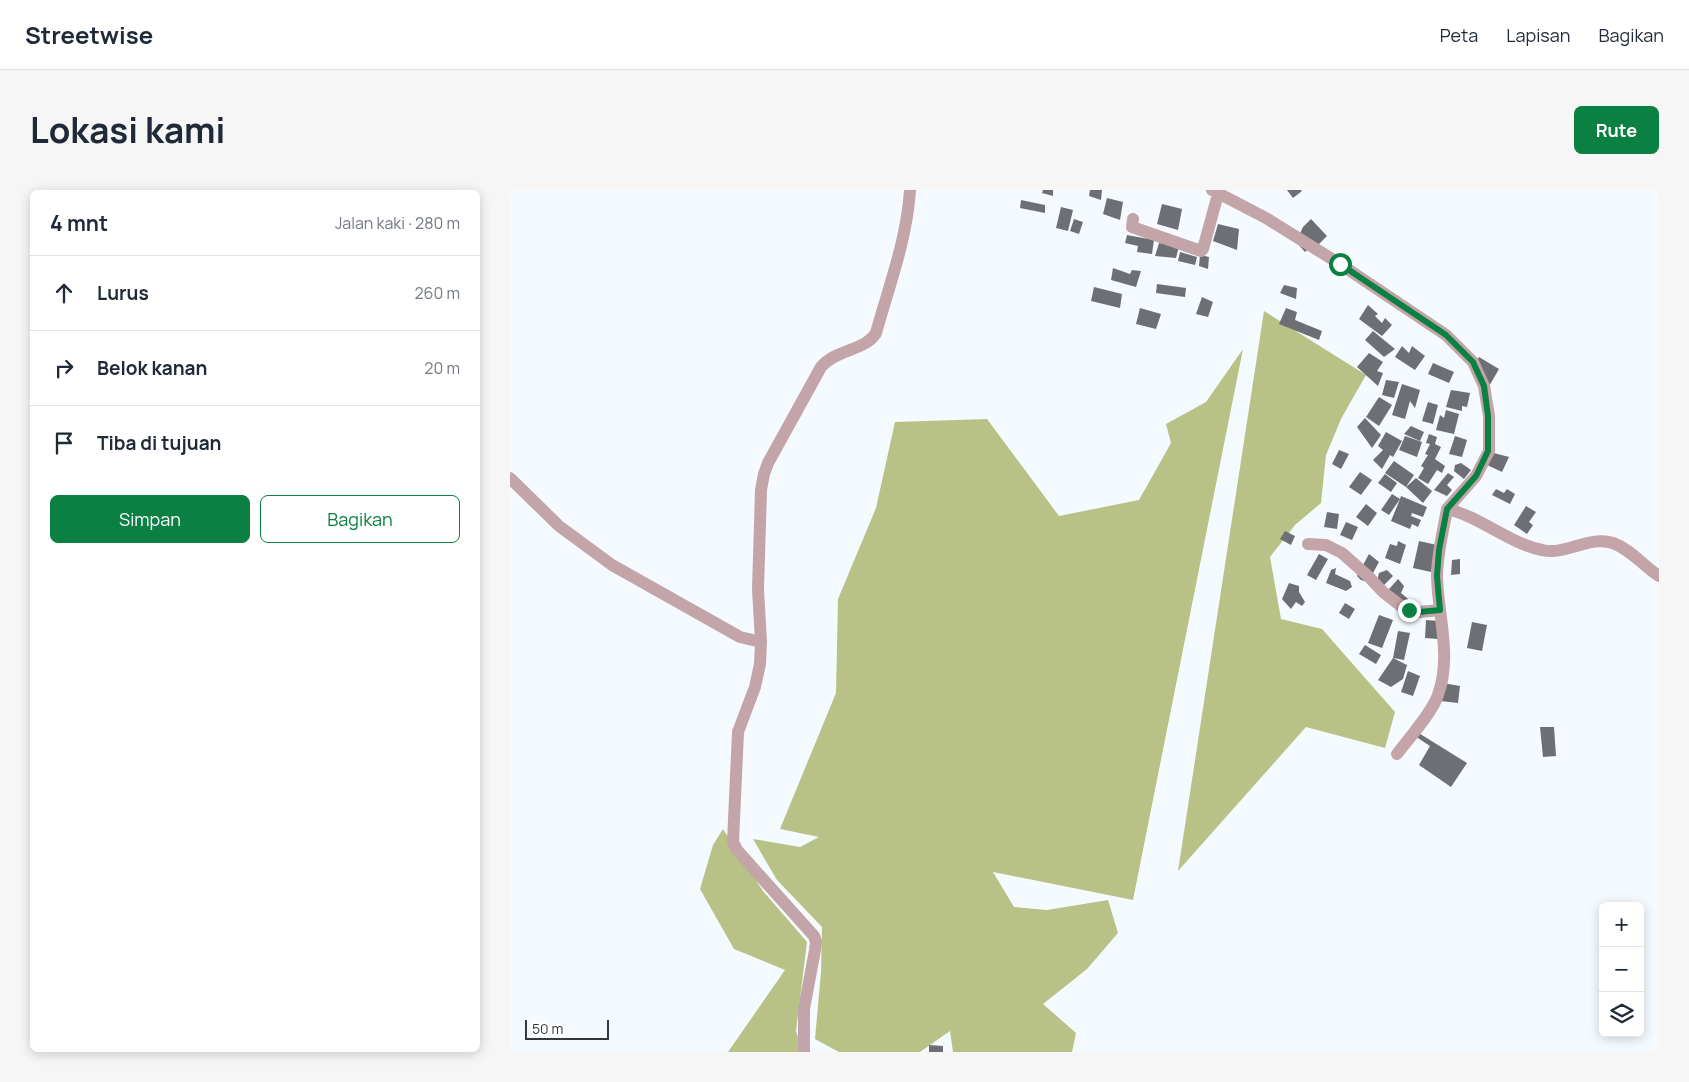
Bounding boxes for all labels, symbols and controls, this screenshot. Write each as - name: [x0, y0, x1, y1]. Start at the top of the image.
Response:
- text: Streetwise: [25, 18, 153, 51]
- text: Peta: [1440, 23, 1478, 47]
- text: Lapisan: [1506, 23, 1570, 47]
- text: Bagikan: [1598, 23, 1664, 47]
- text: Lokasi kami: [30, 106, 225, 154]
- button: Rute: [1574, 106, 1659, 154]
- text: 4 mnt: [50, 209, 108, 237]
- text: Jalan kaki · 280 m: [335, 212, 460, 234]
- route start: [1329, 253, 1352, 276]
- icon: ahead: [50, 279, 78, 307]
- text: Lurus: [97, 280, 149, 306]
- text: 260 m: [414, 282, 460, 304]
- icon: right: [50, 354, 78, 382]
- text: Belok kanan: [97, 355, 207, 381]
- text: 20 m: [424, 357, 460, 379]
- icon: arrive: [50, 429, 78, 457]
- text: Tiba di tujuan: [97, 430, 221, 456]
- button: Simpan: [50, 495, 250, 543]
- button: Bagikan: [260, 495, 460, 543]
- route end: [1398, 599, 1421, 622]
- map controls: [1599, 902, 1644, 1037]
- button: +: [1599, 902, 1644, 947]
- button: −: [1599, 947, 1644, 992]
- button: layers: [1599, 992, 1644, 1037]
- scale bar: [525, 1017, 609, 1040]
- text: 50 m: [532, 1019, 563, 1038]

